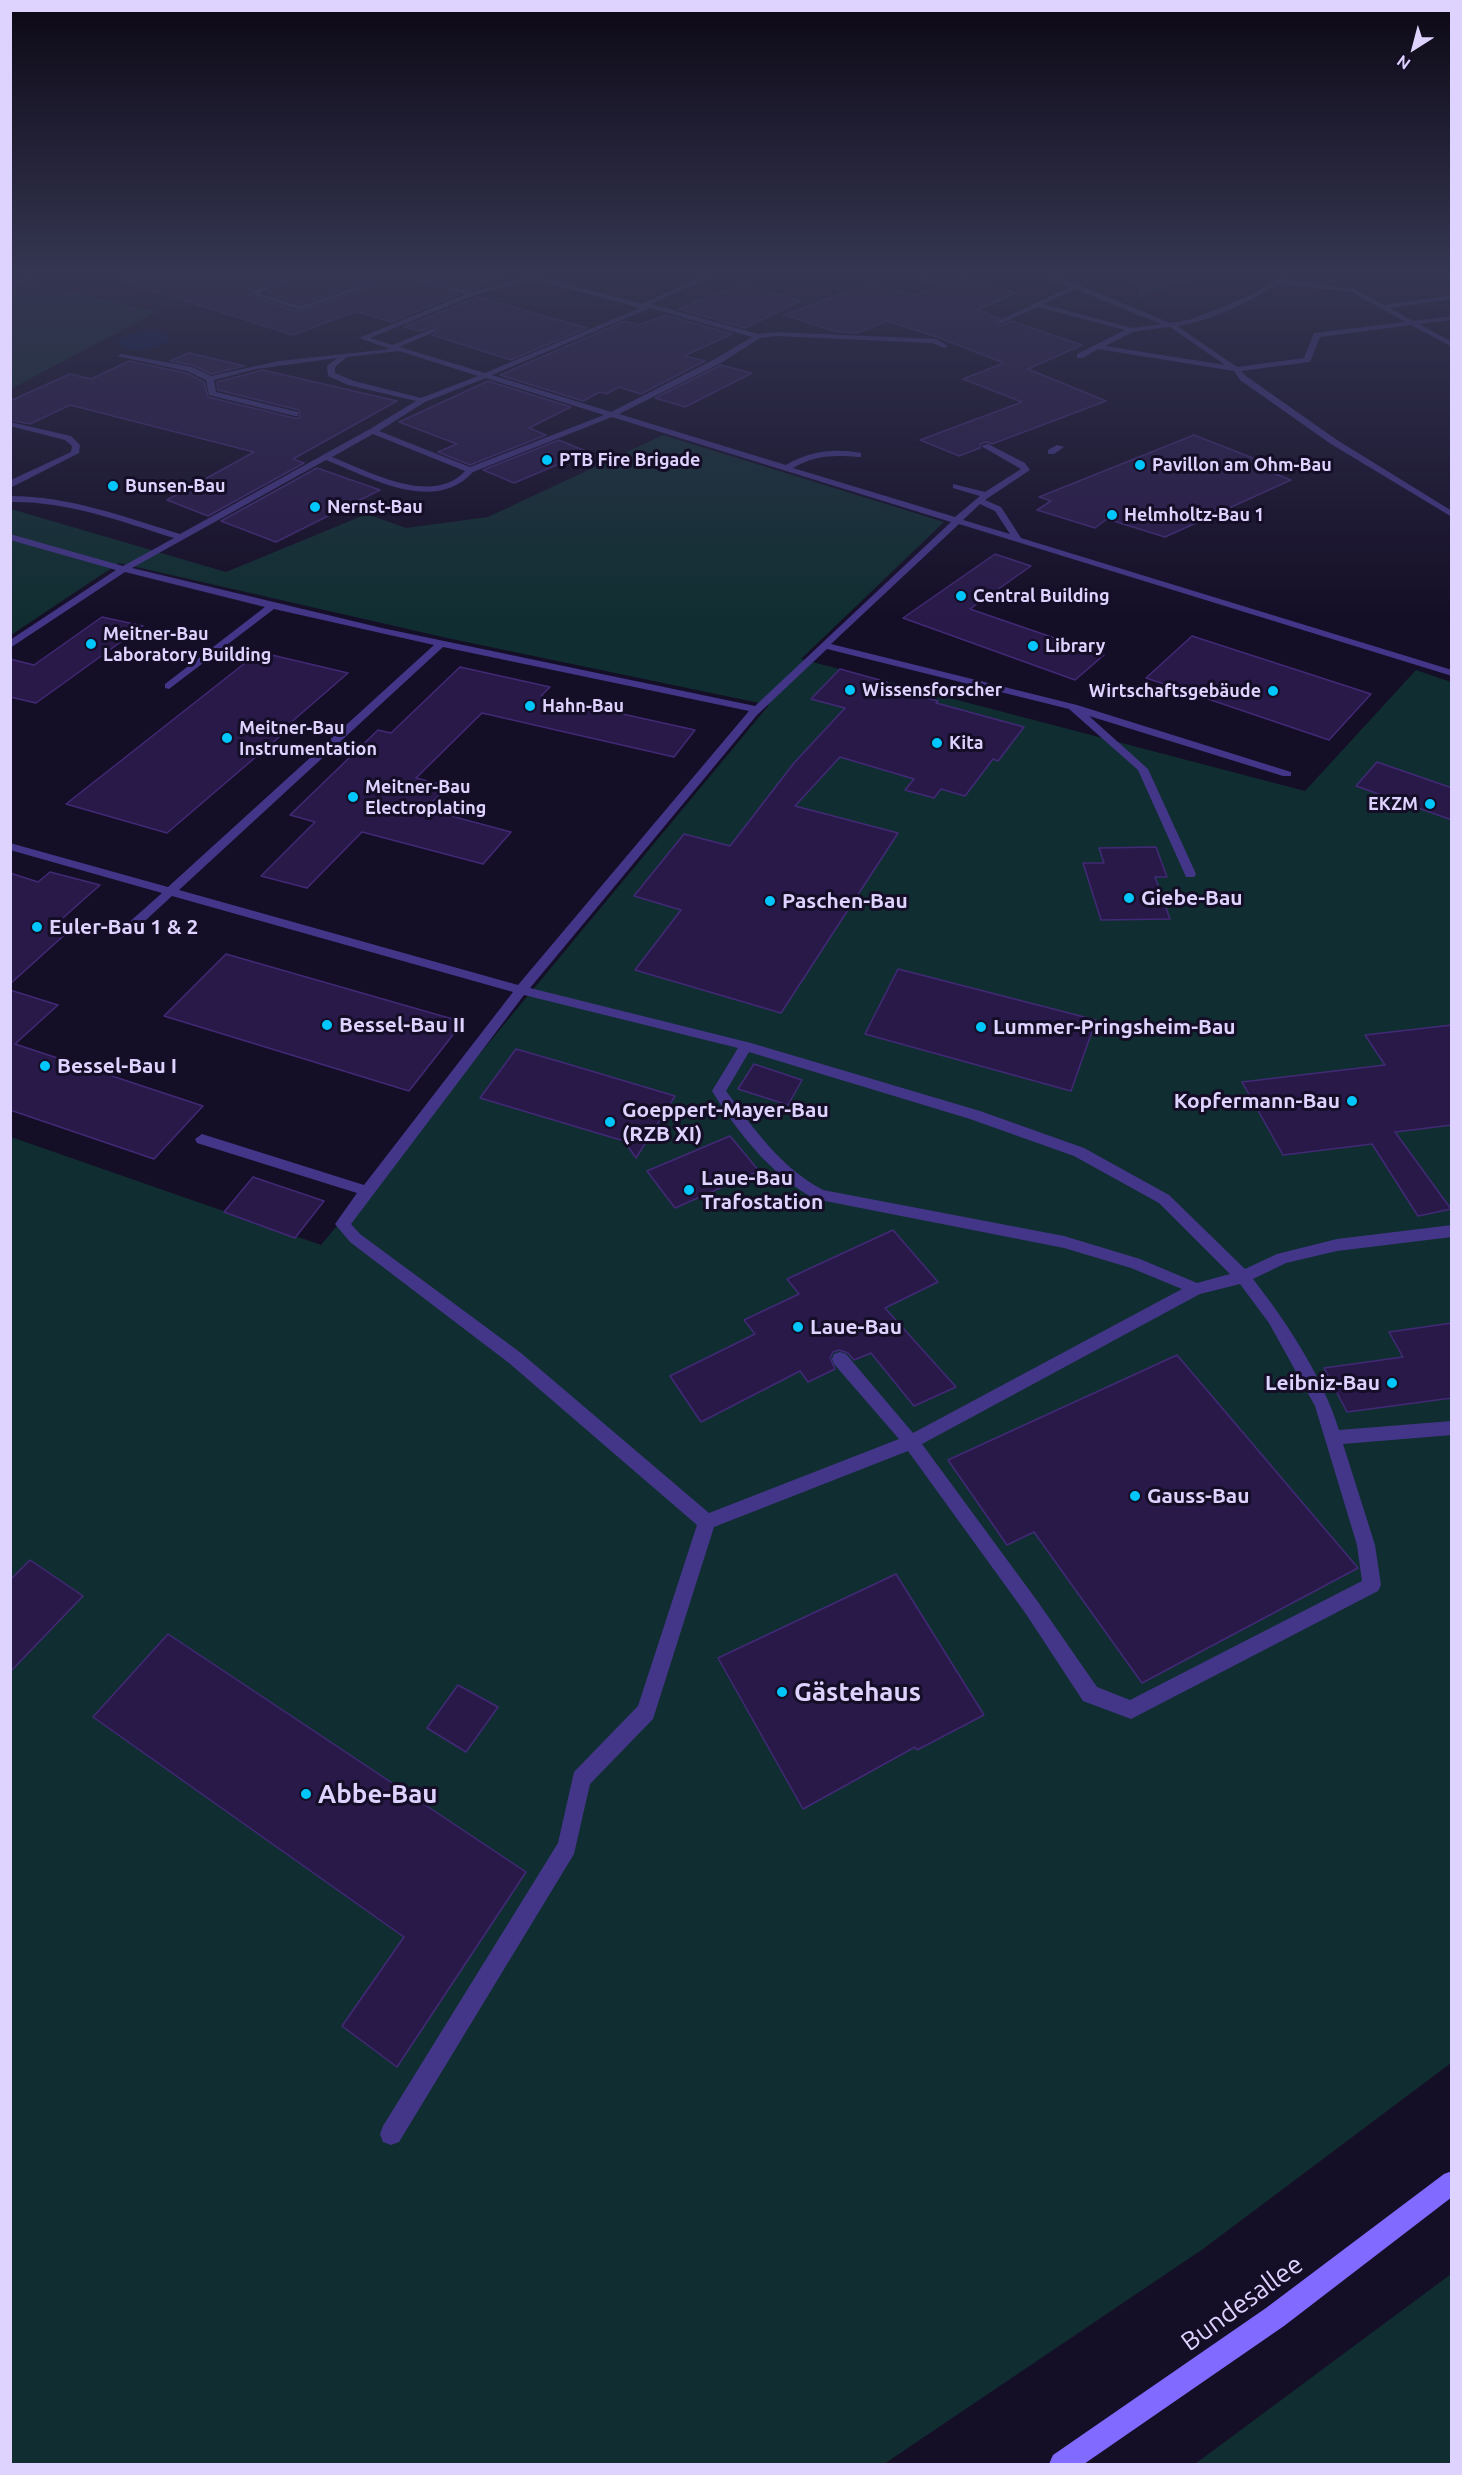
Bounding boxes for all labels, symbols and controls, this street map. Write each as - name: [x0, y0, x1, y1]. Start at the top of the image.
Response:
- north arrow: [1384, 18, 1444, 78]
- text: N: [1393, 52, 1414, 73]
- place label: PTB Fire Brigade: [559, 449, 700, 471]
- marker: PTB Fire Brigade: [540, 453, 554, 467]
- place label: Pavillon am Ohm-Bau: [1152, 454, 1332, 476]
- marker: Pavillon am Ohm-Bau: [1133, 458, 1147, 472]
- place label: Bunsen-Bau: [125, 475, 226, 497]
- marker: Bunsen-Bau: [106, 479, 120, 493]
- place label: Nernst-Bau: [327, 496, 423, 518]
- marker: Nernst-Bau: [308, 500, 322, 514]
- place label: Helmholtz-Bau 1: [1124, 504, 1264, 526]
- marker: Helmholtz-Bau 1: [1105, 508, 1119, 522]
- place label: Central Building: [973, 585, 1110, 607]
- marker: Central Building: [954, 589, 968, 603]
- place label: Meitner-Bau Laboratory Building: [103, 623, 271, 666]
- place label: Library: [1045, 635, 1105, 657]
- marker: Meitner-Bau Laboratory Building: [84, 637, 98, 651]
- marker: Library: [1026, 639, 1040, 653]
- place label: Wissensforscher: [862, 679, 1002, 701]
- place label: Wirtschaftsgebäude: [1089, 680, 1261, 702]
- marker: Wissensforscher: [843, 683, 857, 697]
- marker: Wirtschaftsgebäude: [1266, 684, 1280, 698]
- place label: Hahn-Bau: [542, 695, 624, 717]
- marker: Hahn-Bau: [523, 699, 537, 713]
- place label: Meitner-Bau Instrumentation: [239, 717, 377, 760]
- marker: Meitner-Bau Instrumentation: [220, 731, 234, 745]
- place label: Kita: [949, 732, 983, 754]
- marker: Kita: [930, 736, 944, 750]
- place label: Meitner-Bau Electroplating: [365, 776, 486, 818]
- marker: Meitner-Bau Electroplating: [346, 790, 360, 804]
- place label: EKZM: [1368, 793, 1418, 815]
- marker: EKZM: [1423, 797, 1437, 811]
- place label: Giebe-Bau: [1141, 885, 1243, 911]
- place label: Paschen-Bau: [782, 888, 908, 914]
- marker: Giebe-Bau: [1122, 891, 1136, 905]
- marker: Paschen-Bau: [763, 894, 777, 908]
- place label: Euler-Bau 1 & 2: [49, 914, 198, 940]
- marker: Euler-Bau 1 & 2: [30, 920, 44, 934]
- place label: Bessel-Bau II: [339, 1012, 465, 1038]
- place label: Lummer-Pringsheim-Bau: [993, 1014, 1236, 1040]
- marker: Bessel-Bau II: [320, 1018, 334, 1032]
- marker: Lummer-Pringsheim-Bau: [974, 1020, 988, 1034]
- place label: Bessel-Bau I: [57, 1053, 177, 1079]
- marker: Bessel-Bau I: [38, 1059, 52, 1073]
- place label: Kopfermann-Bau: [1174, 1088, 1340, 1114]
- marker: Kopfermann-Bau: [1345, 1094, 1359, 1108]
- place label: Goeppert-Mayer-Bau (RZB XI): [622, 1097, 829, 1147]
- marker: Goeppert-Mayer-Bau (RZB XI): [603, 1115, 617, 1129]
- place label: Laue-Bau Trafostation: [701, 1165, 823, 1215]
- marker: Laue-Bau Trafostation: [682, 1183, 696, 1197]
- place label: Laue-Bau: [810, 1314, 902, 1340]
- marker: Laue-Bau: [791, 1320, 805, 1334]
- place label: Leibniz-Bau: [1265, 1370, 1380, 1396]
- marker: Leibniz-Bau: [1385, 1376, 1399, 1390]
- place label: Gauss-Bau: [1147, 1483, 1250, 1509]
- marker: Gauss-Bau: [1128, 1489, 1142, 1503]
- place label: Gästehaus: [794, 1676, 921, 1708]
- marker: Gästehaus: [775, 1685, 789, 1699]
- place label: Abbe-Bau: [318, 1778, 437, 1810]
- marker: Abbe-Bau: [299, 1787, 313, 1801]
- street label: Bundesallee: [1175, 2248, 1309, 2358]

